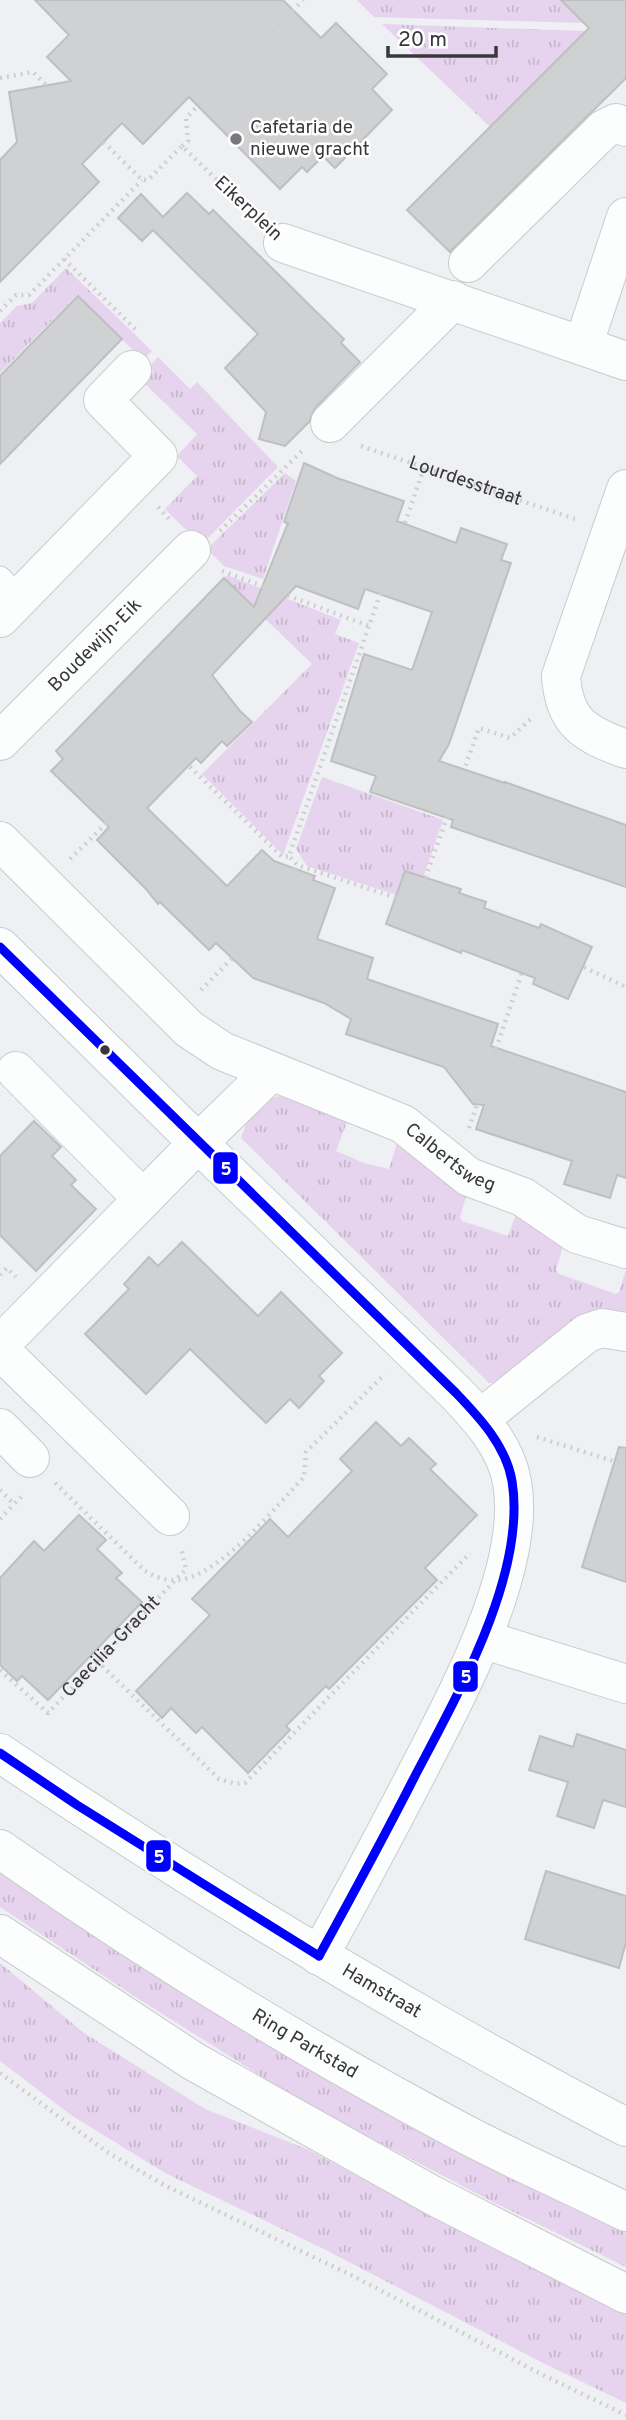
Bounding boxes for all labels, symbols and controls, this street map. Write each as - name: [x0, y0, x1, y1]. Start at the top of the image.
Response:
- scale bar: [388, 14, 496, 58]
- text: 20 m: [398, 27, 447, 54]
- place label: Cafetaria de nieuwe gracht: [250, 116, 370, 162]
- marker: Cafetaria de nieuwe gracht: [228, 131, 244, 147]
- street label: Eikerplein: [209, 171, 287, 247]
- street label: Lourdesstraat: [405, 451, 525, 512]
- street label: Boudewijn-Eik: [44, 594, 147, 697]
- unlabelled marker: [98, 1043, 112, 1057]
- street label: Calbertsweg: [400, 1118, 499, 1198]
- line badge: 5: [212, 1151, 239, 1185]
- text: 5: [220, 1158, 232, 1182]
- street label: Caecilia-Gracht: [57, 1591, 166, 1703]
- line badge: 5: [452, 1660, 479, 1693]
- text: 5: [460, 1666, 472, 1690]
- line badge: 5: [145, 1839, 172, 1873]
- text: 5: [153, 1846, 165, 1870]
- street label: Hamstraat: [337, 1959, 426, 2024]
- street label: Ring Parkstad: [247, 2004, 362, 2085]

